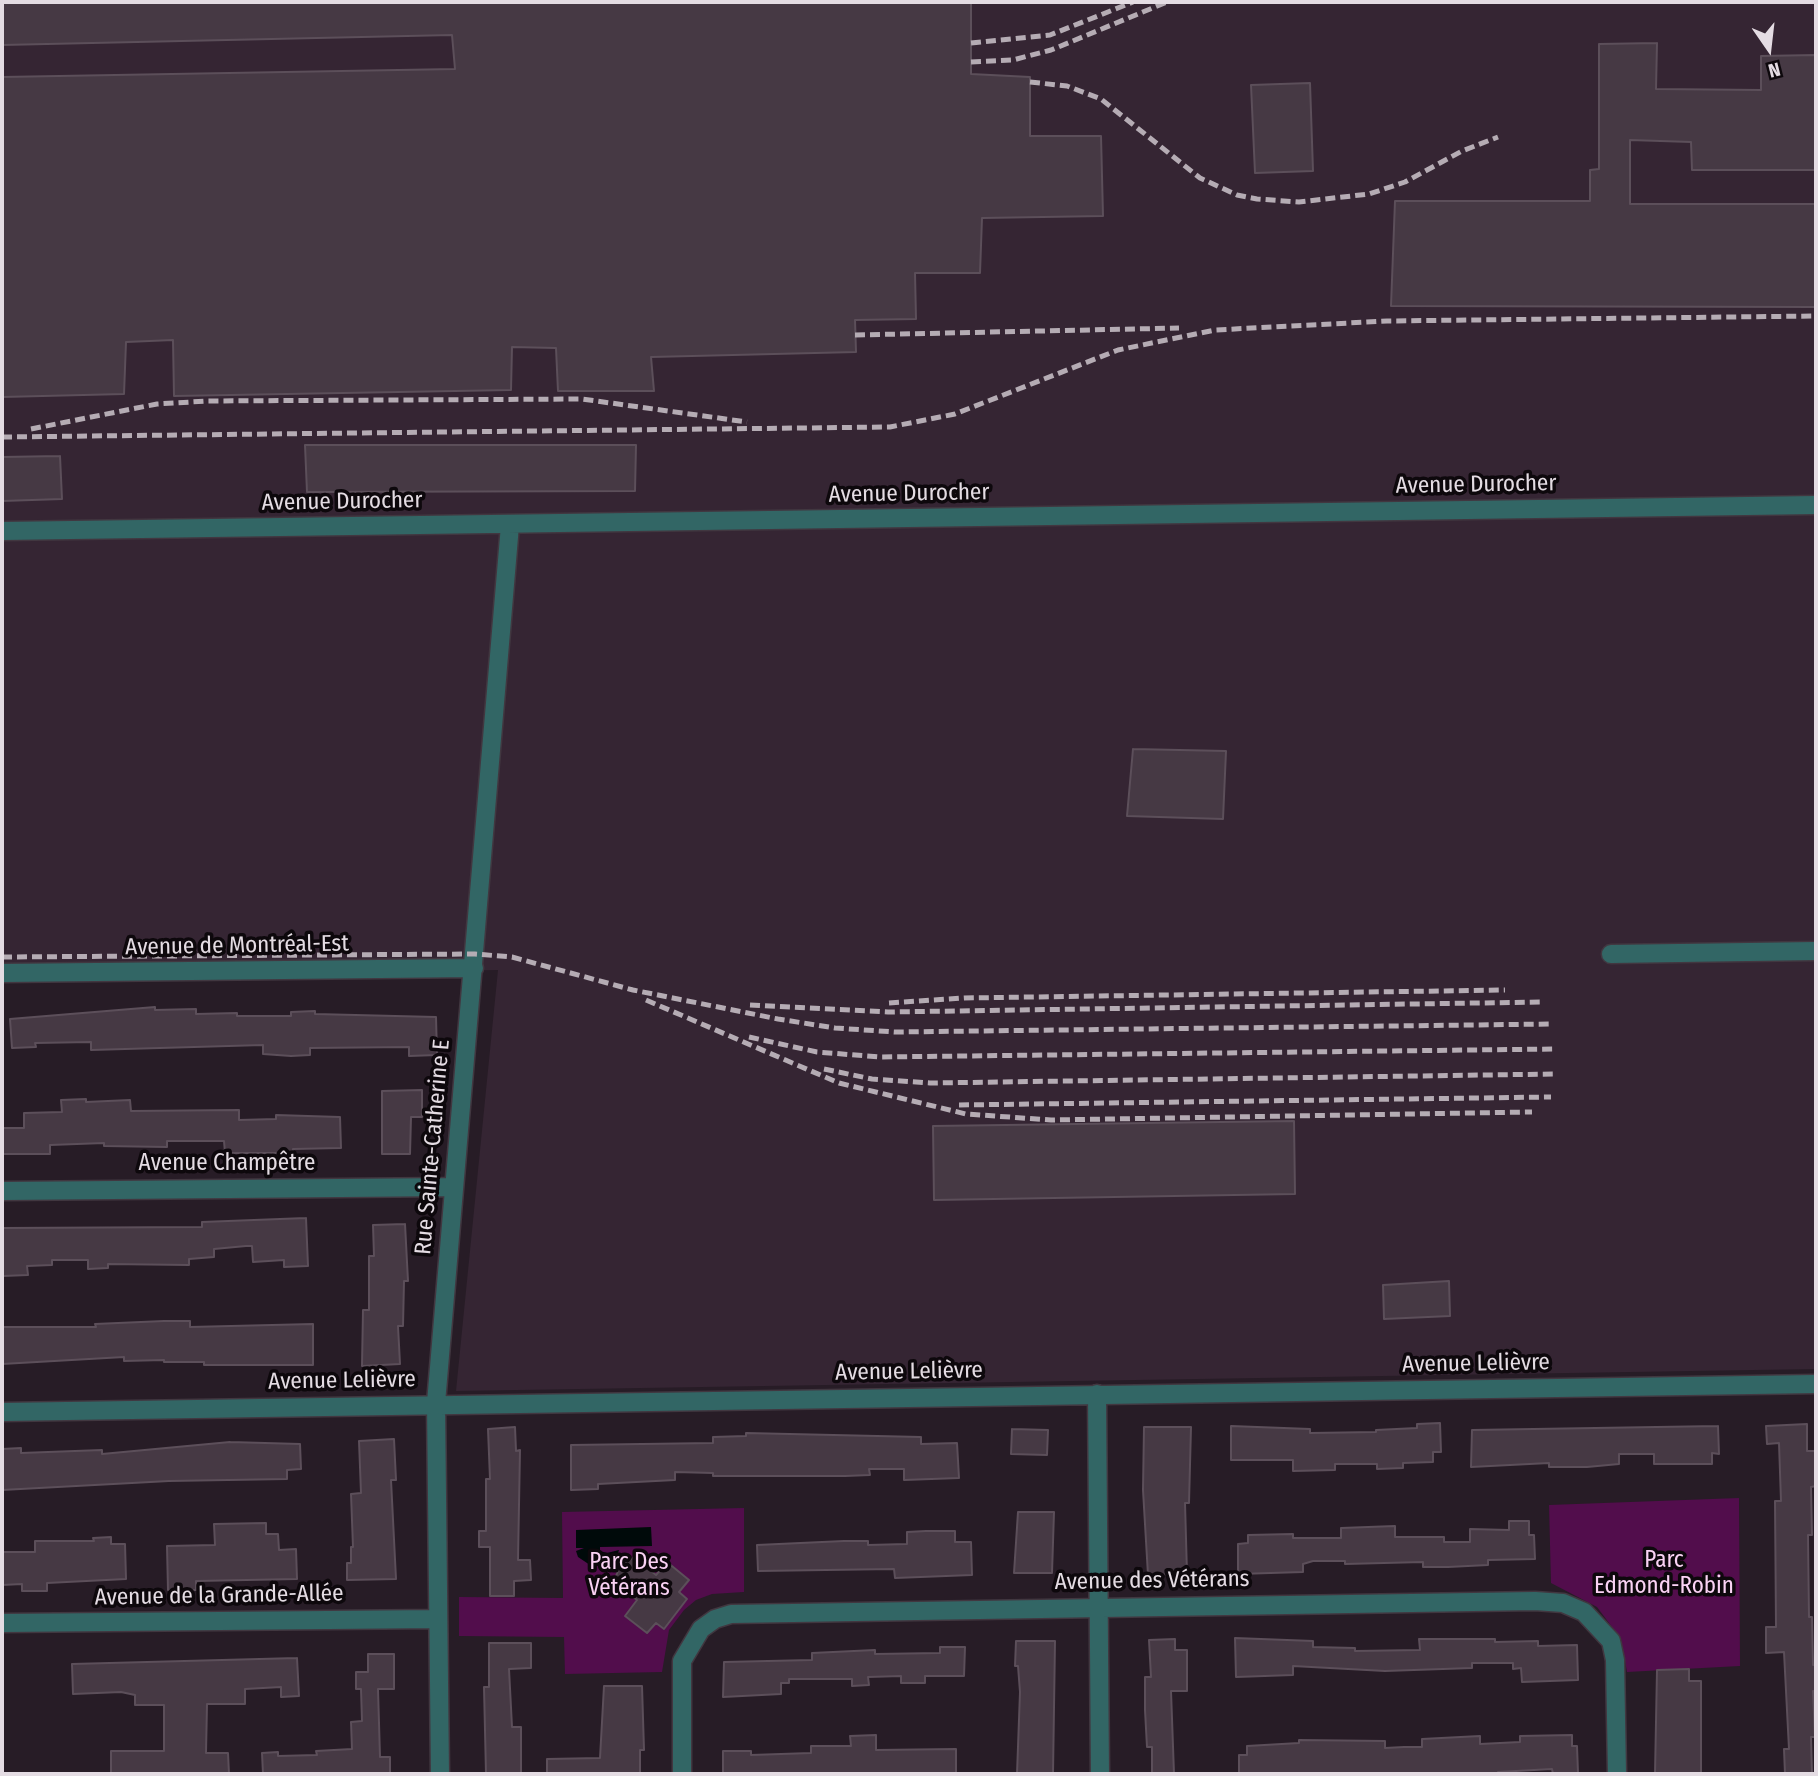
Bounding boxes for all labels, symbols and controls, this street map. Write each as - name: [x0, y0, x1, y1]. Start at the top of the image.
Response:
- north arrow: [1734, 14, 1804, 84]
- text: N: [1766, 57, 1783, 82]
- street label: Avenue Durocher: [1395, 470, 1557, 500]
- street label: Avenue Durocher: [828, 479, 990, 509]
- street label: Avenue Durocher: [261, 487, 423, 517]
- street label: Avenue de Montréal-Est: [125, 930, 349, 962]
- street label: Rue Sainte-Catherine E: [410, 1038, 456, 1256]
- street label: Avenue Champêtre: [139, 1150, 315, 1178]
- street label: Avenue Lelièvre: [1402, 1349, 1550, 1379]
- street label: Avenue Lelièvre: [835, 1357, 983, 1387]
- street label: Avenue Lelièvre: [268, 1366, 416, 1396]
- park label: Parc Edmond-Robin: [1594, 1547, 1734, 1601]
- park label: Parc Des Vétérans: [588, 1549, 670, 1603]
- street label: Avenue des Vétérans: [1054, 1566, 1250, 1596]
- street label: Avenue de la Grande-Allée: [94, 1580, 344, 1612]

